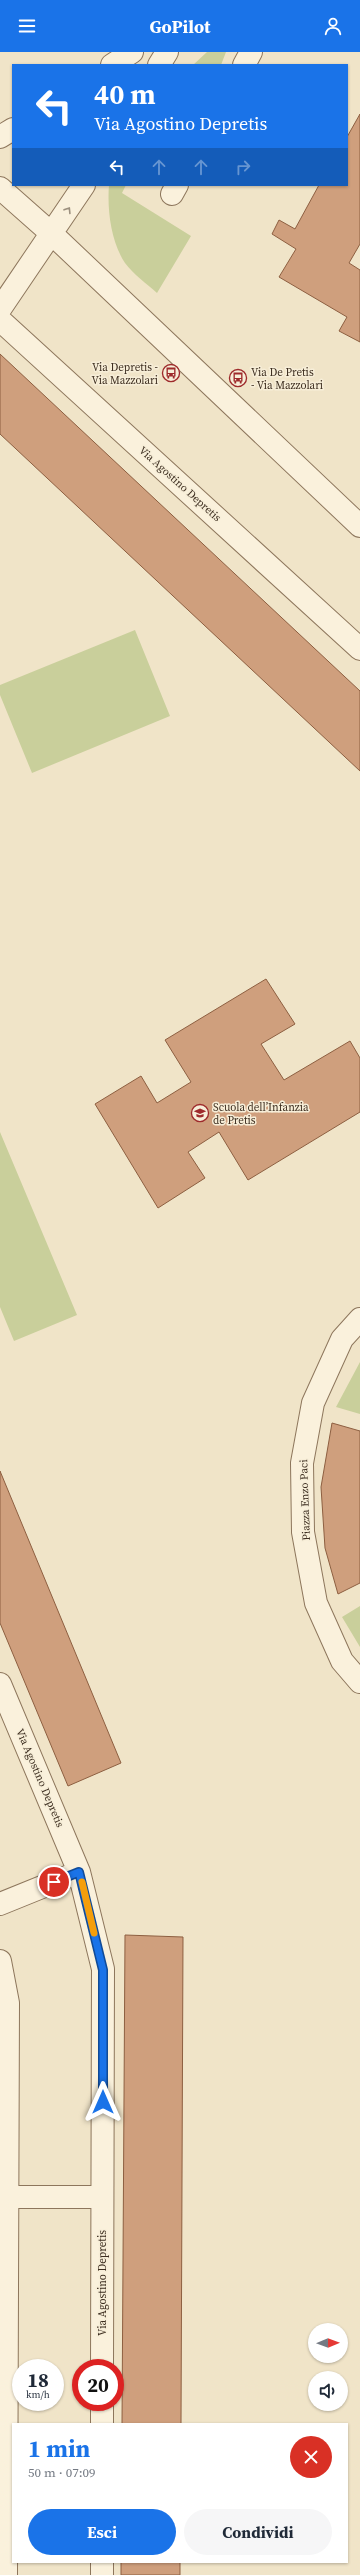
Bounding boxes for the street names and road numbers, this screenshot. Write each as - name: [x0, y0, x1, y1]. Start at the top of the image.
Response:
- street label: Via Agostino Depretis: [136, 443, 225, 525]
- street label: Piazza Enzo Paci: [296, 1459, 314, 1541]
- street label: Via Agostino Depretis: [12, 1726, 68, 1830]
- street label: Via Agostino Depretis: [95, 2230, 110, 2336]

